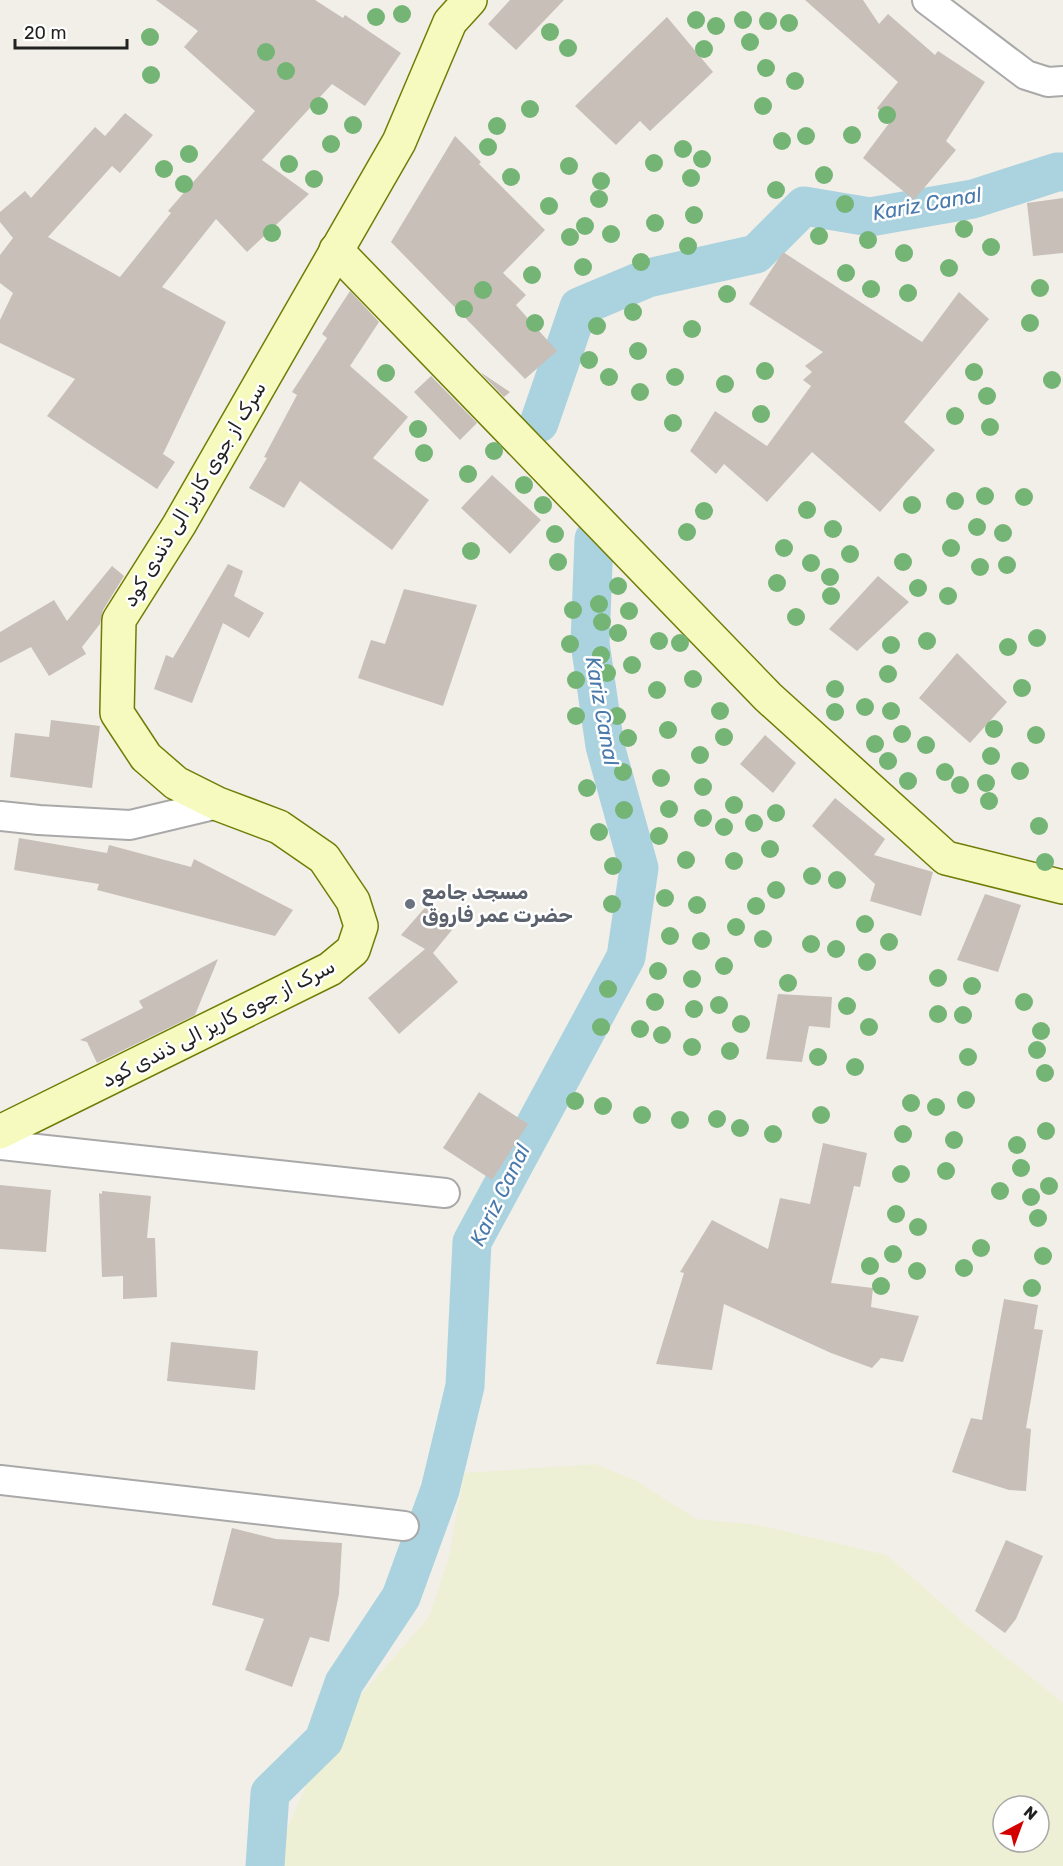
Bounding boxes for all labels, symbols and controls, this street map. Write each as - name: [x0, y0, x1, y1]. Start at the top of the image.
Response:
- scale bar: [15, 12, 128, 50]
- text: 20 m: [24, 22, 66, 44]
- water label: Kariz Canal: [871, 181, 984, 225]
- street label: سرک از جوی کاریز الی ذندی کود: [117, 377, 271, 611]
- water label: Kariz Canal: [581, 655, 625, 768]
- place label: مسجد جامع حضرت عمر فاروق: [422, 880, 573, 927]
- marker: مسجد جامع حضرت عمر فاروق: [403, 897, 417, 911]
- street label: سرک از جوی کاریز الی ذندی کود: [97, 954, 339, 1092]
- water label: Kariz Canal: [464, 1139, 535, 1250]
- north arrow: [991, 1794, 1051, 1854]
- text: N: [1020, 1802, 1041, 1824]

